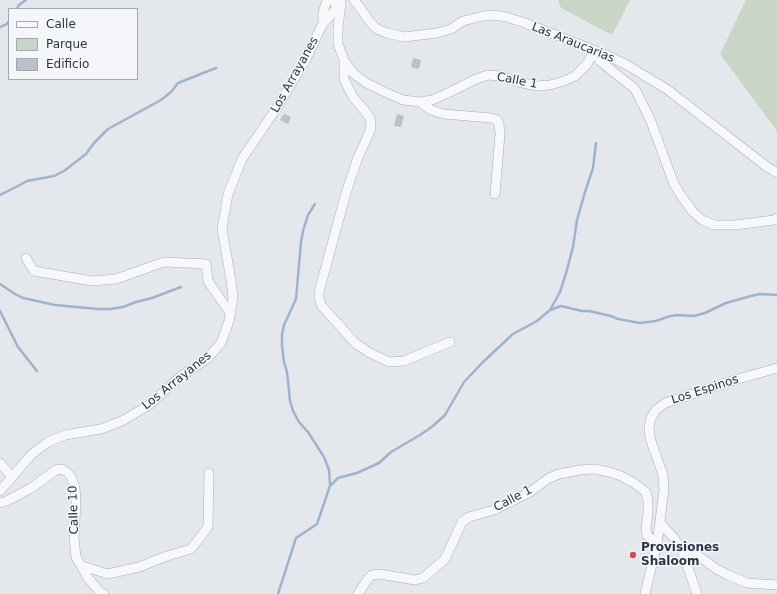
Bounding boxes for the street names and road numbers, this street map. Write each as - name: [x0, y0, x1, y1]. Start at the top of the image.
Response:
- street label: Las Araucarias: [529, 20, 617, 66]
- street label: Los Arrayanes: [268, 34, 322, 116]
- street label: Calle 1: [495, 70, 539, 92]
- street label: Los Arrayanes: [140, 349, 214, 413]
- street label: Los Espinos: [670, 372, 740, 408]
- street label: Calle 1: [491, 483, 535, 515]
- street label: Calle 10: [66, 485, 82, 535]

